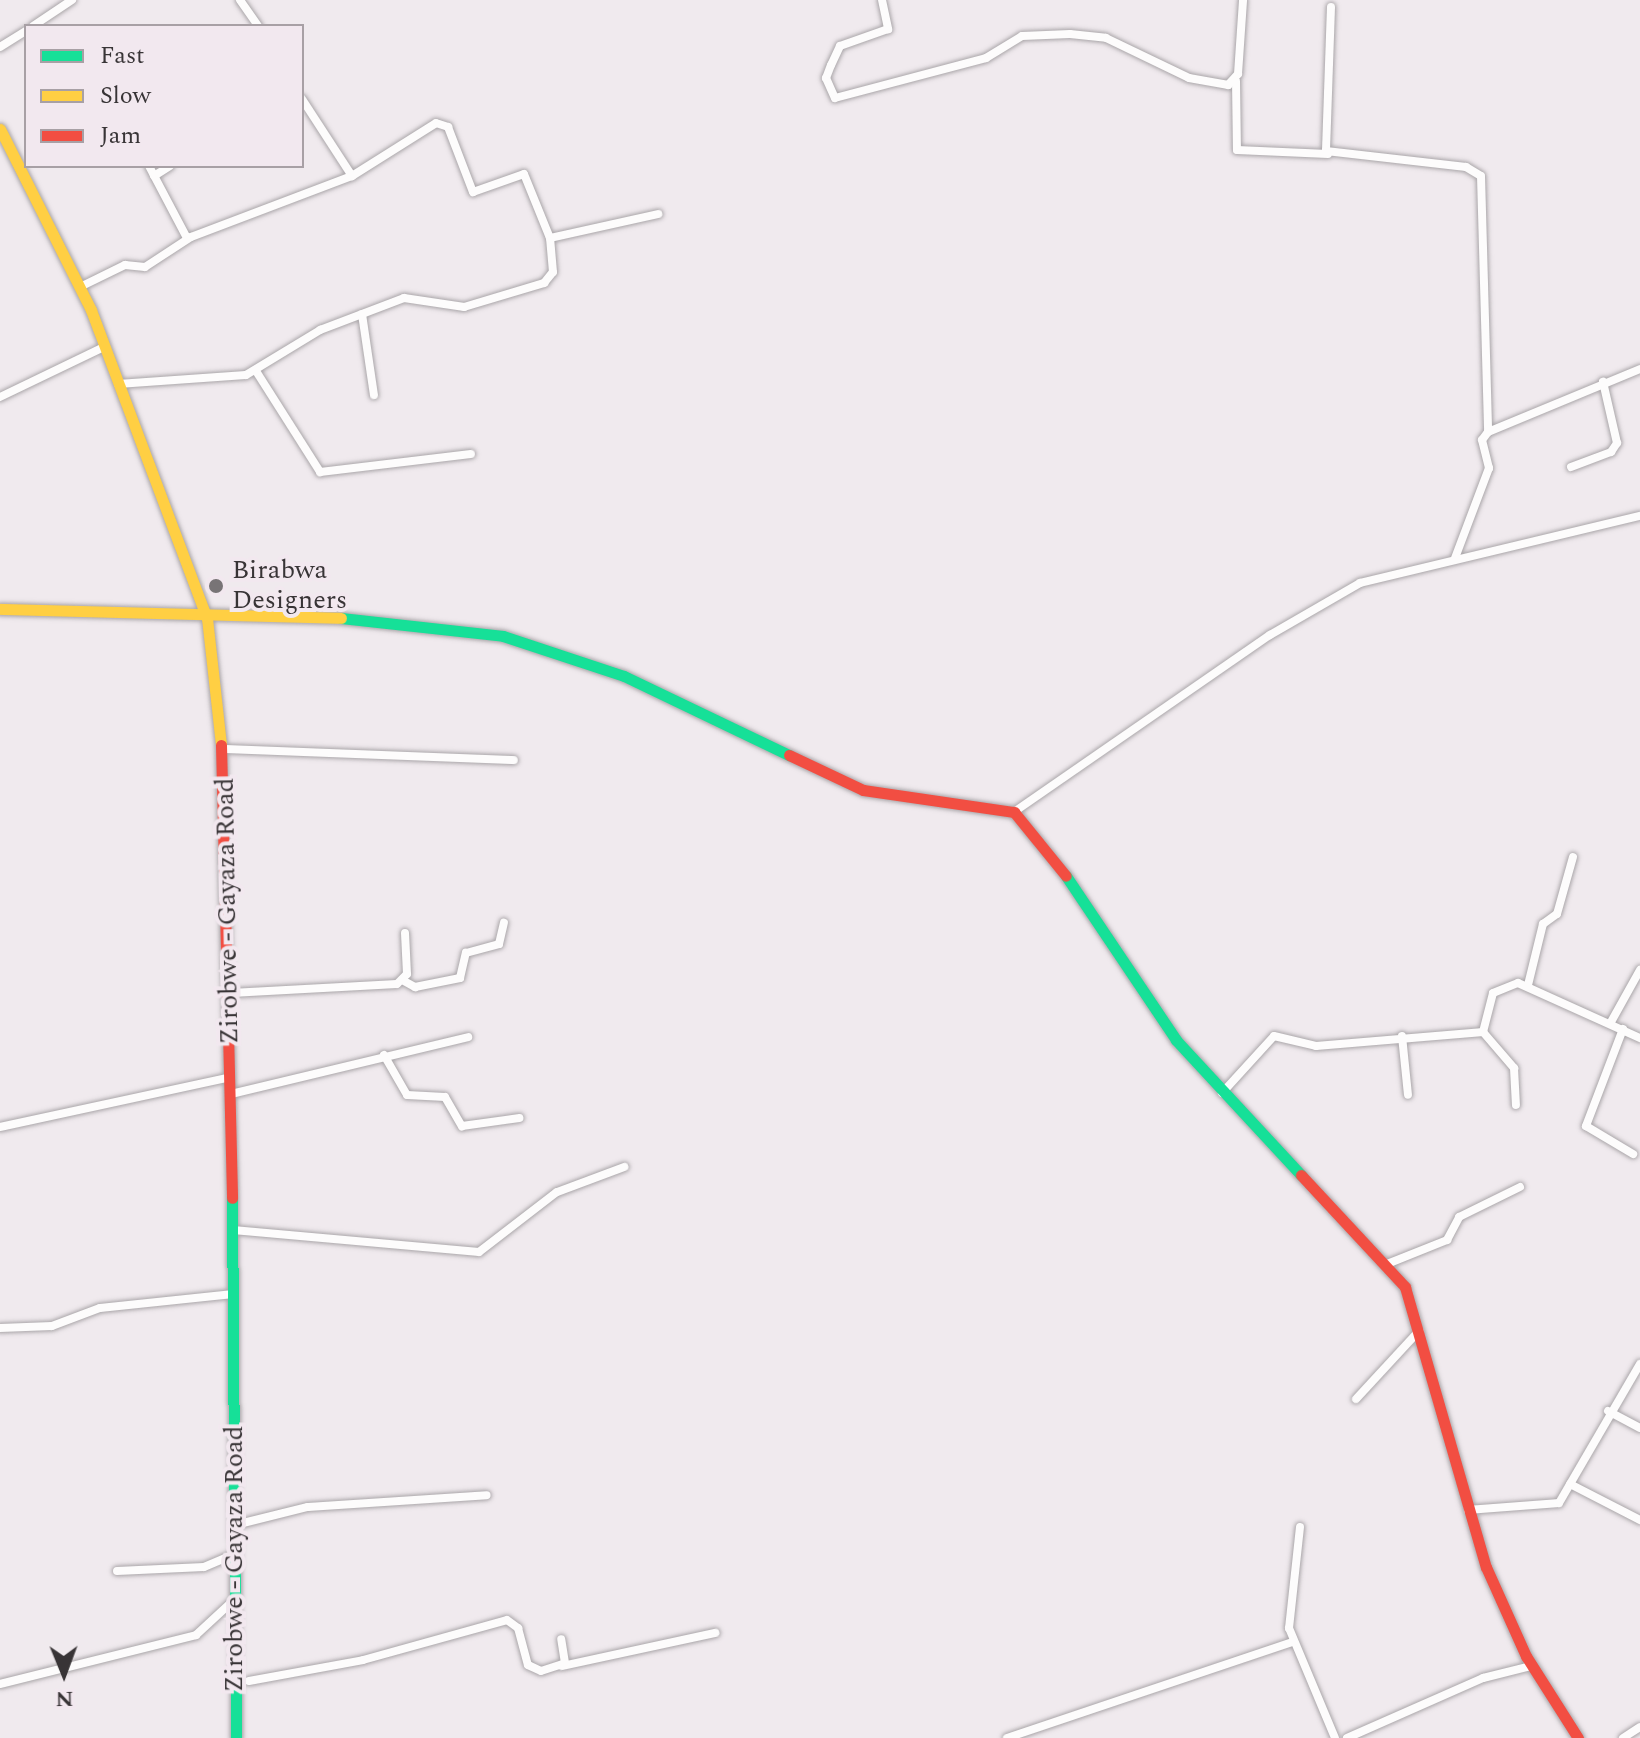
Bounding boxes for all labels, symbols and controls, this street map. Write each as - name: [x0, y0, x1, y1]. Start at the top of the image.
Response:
- legend: [24, 24, 304, 168]
- text: Fast: [100, 38, 145, 74]
- text: Slow: [100, 78, 151, 114]
- text: Jam: [100, 118, 141, 154]
- place label: Birabwa Designers: [232, 555, 347, 616]
- marker: Birabwa Designers: [207, 577, 225, 595]
- street label: Zirobwe - Gayaza Road: [210, 778, 246, 1044]
- street label: Zirobwe - Gayaza Road: [219, 1426, 251, 1692]
- north arrow: [24, 1634, 104, 1714]
- text: N: [55, 1682, 74, 1715]

